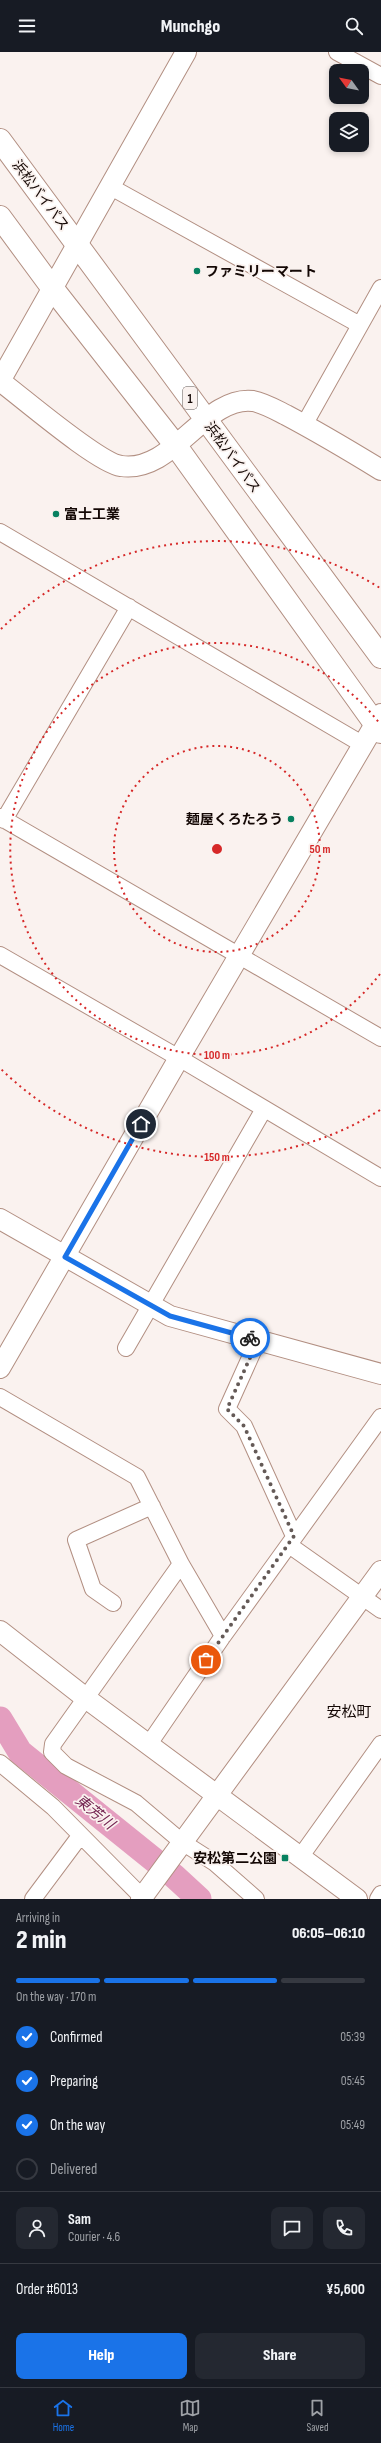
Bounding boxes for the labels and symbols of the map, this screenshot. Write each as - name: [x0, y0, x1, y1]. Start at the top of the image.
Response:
- north arrow: [329, 64, 369, 104]
- street label: 浜松バイパス: [9, 157, 73, 234]
- place label: ファミリーマート: [205, 263, 317, 280]
- marker: ファミリーマート: [192, 266, 202, 276]
- road number: 1: [183, 387, 197, 409]
- street label: 浜松バイパス: [201, 418, 264, 496]
- place label: 富士工業: [64, 506, 120, 523]
- marker: 富士工業: [51, 509, 61, 519]
- place label: 麺屋くろたろう: [186, 811, 283, 828]
- marker: 麺屋くろたろう: [286, 814, 296, 824]
- centre of rings: [210, 842, 224, 856]
- text: 50 m: [310, 842, 330, 857]
- text: 100 m: [204, 1048, 230, 1063]
- pin: [124, 1107, 158, 1141]
- text: 150 m: [204, 1150, 230, 1165]
- courier: [230, 1318, 270, 1358]
- pin: [189, 1643, 223, 1677]
- district label: 安松町: [326, 1703, 372, 1722]
- water label: 東芳川: [71, 1791, 120, 1835]
- place label: 安松第二公園: [193, 1850, 277, 1867]
- marker: 安松第二公園: [280, 1853, 290, 1863]

